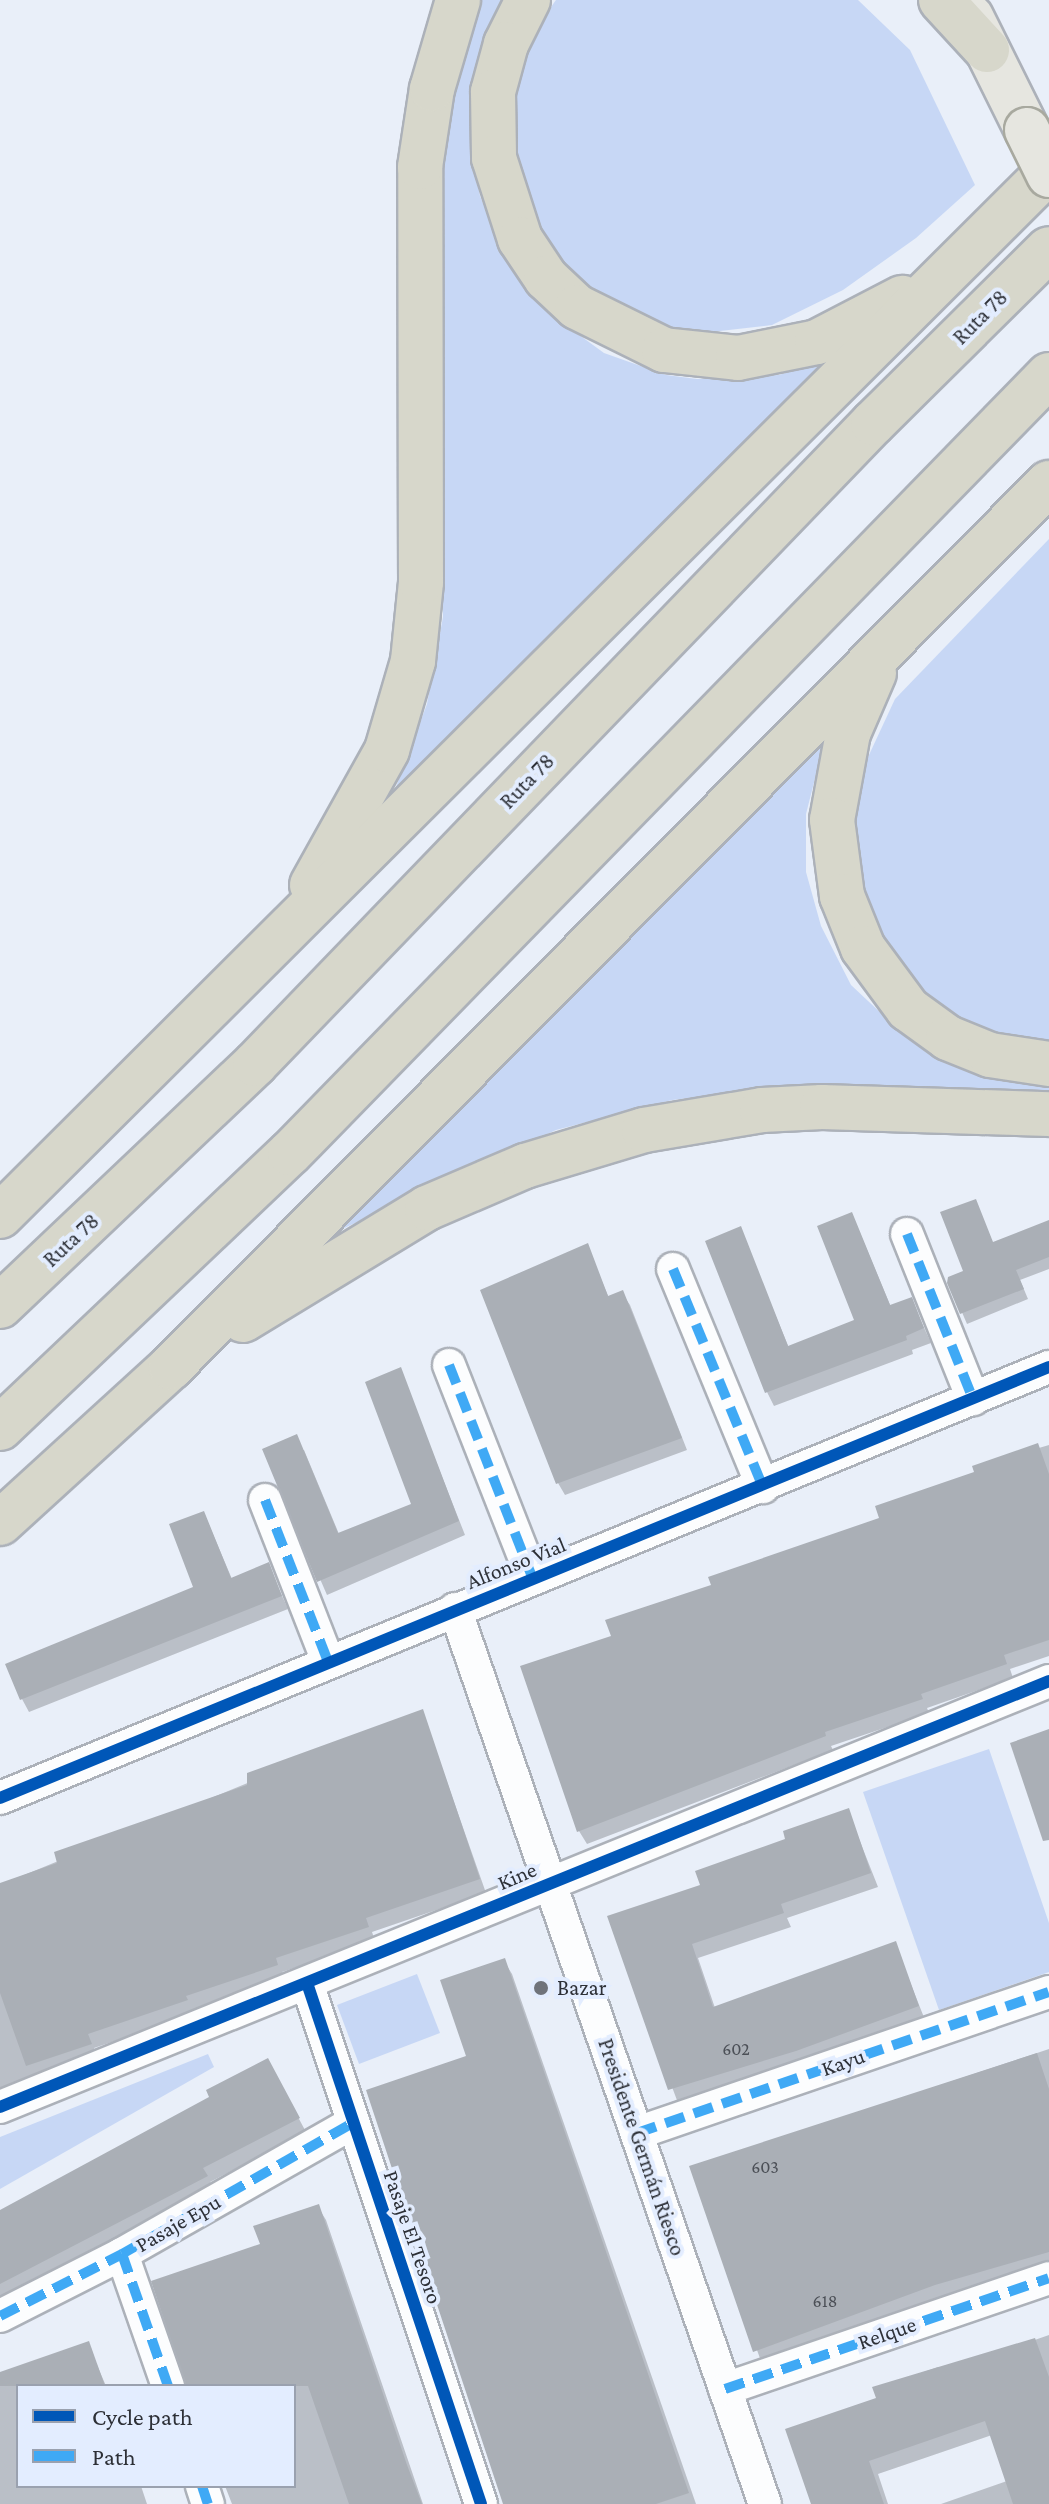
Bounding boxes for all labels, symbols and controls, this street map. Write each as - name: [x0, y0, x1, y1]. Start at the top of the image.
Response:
- street label: Ruta 78: [947, 284, 1013, 350]
- street label: Ruta 78: [494, 748, 560, 814]
- street label: Ruta 78: [38, 1208, 104, 1272]
- street label: Alfonso Vial: [462, 1531, 570, 1595]
- street label: Kine: [493, 1856, 541, 1896]
- place label: Bazar: [557, 1975, 607, 2001]
- marker: Bazar: [532, 1979, 550, 1997]
- street label: Presidente Germán Riesco: [592, 2035, 692, 2259]
- house number: 602: [722, 2038, 750, 2060]
- street label: Kayu: [818, 2042, 868, 2082]
- house number: 603: [751, 2156, 779, 2178]
- street label: Pasaje El Tesoro: [378, 2167, 448, 2307]
- street label: Pasaje Epu: [131, 2188, 225, 2258]
- house number: 618: [813, 2290, 837, 2312]
- street label: Relque: [854, 2311, 920, 2355]
- legend: [16, 2384, 296, 2488]
- text: Cycle path: [92, 2403, 193, 2430]
- text: Path: [92, 2443, 136, 2470]

